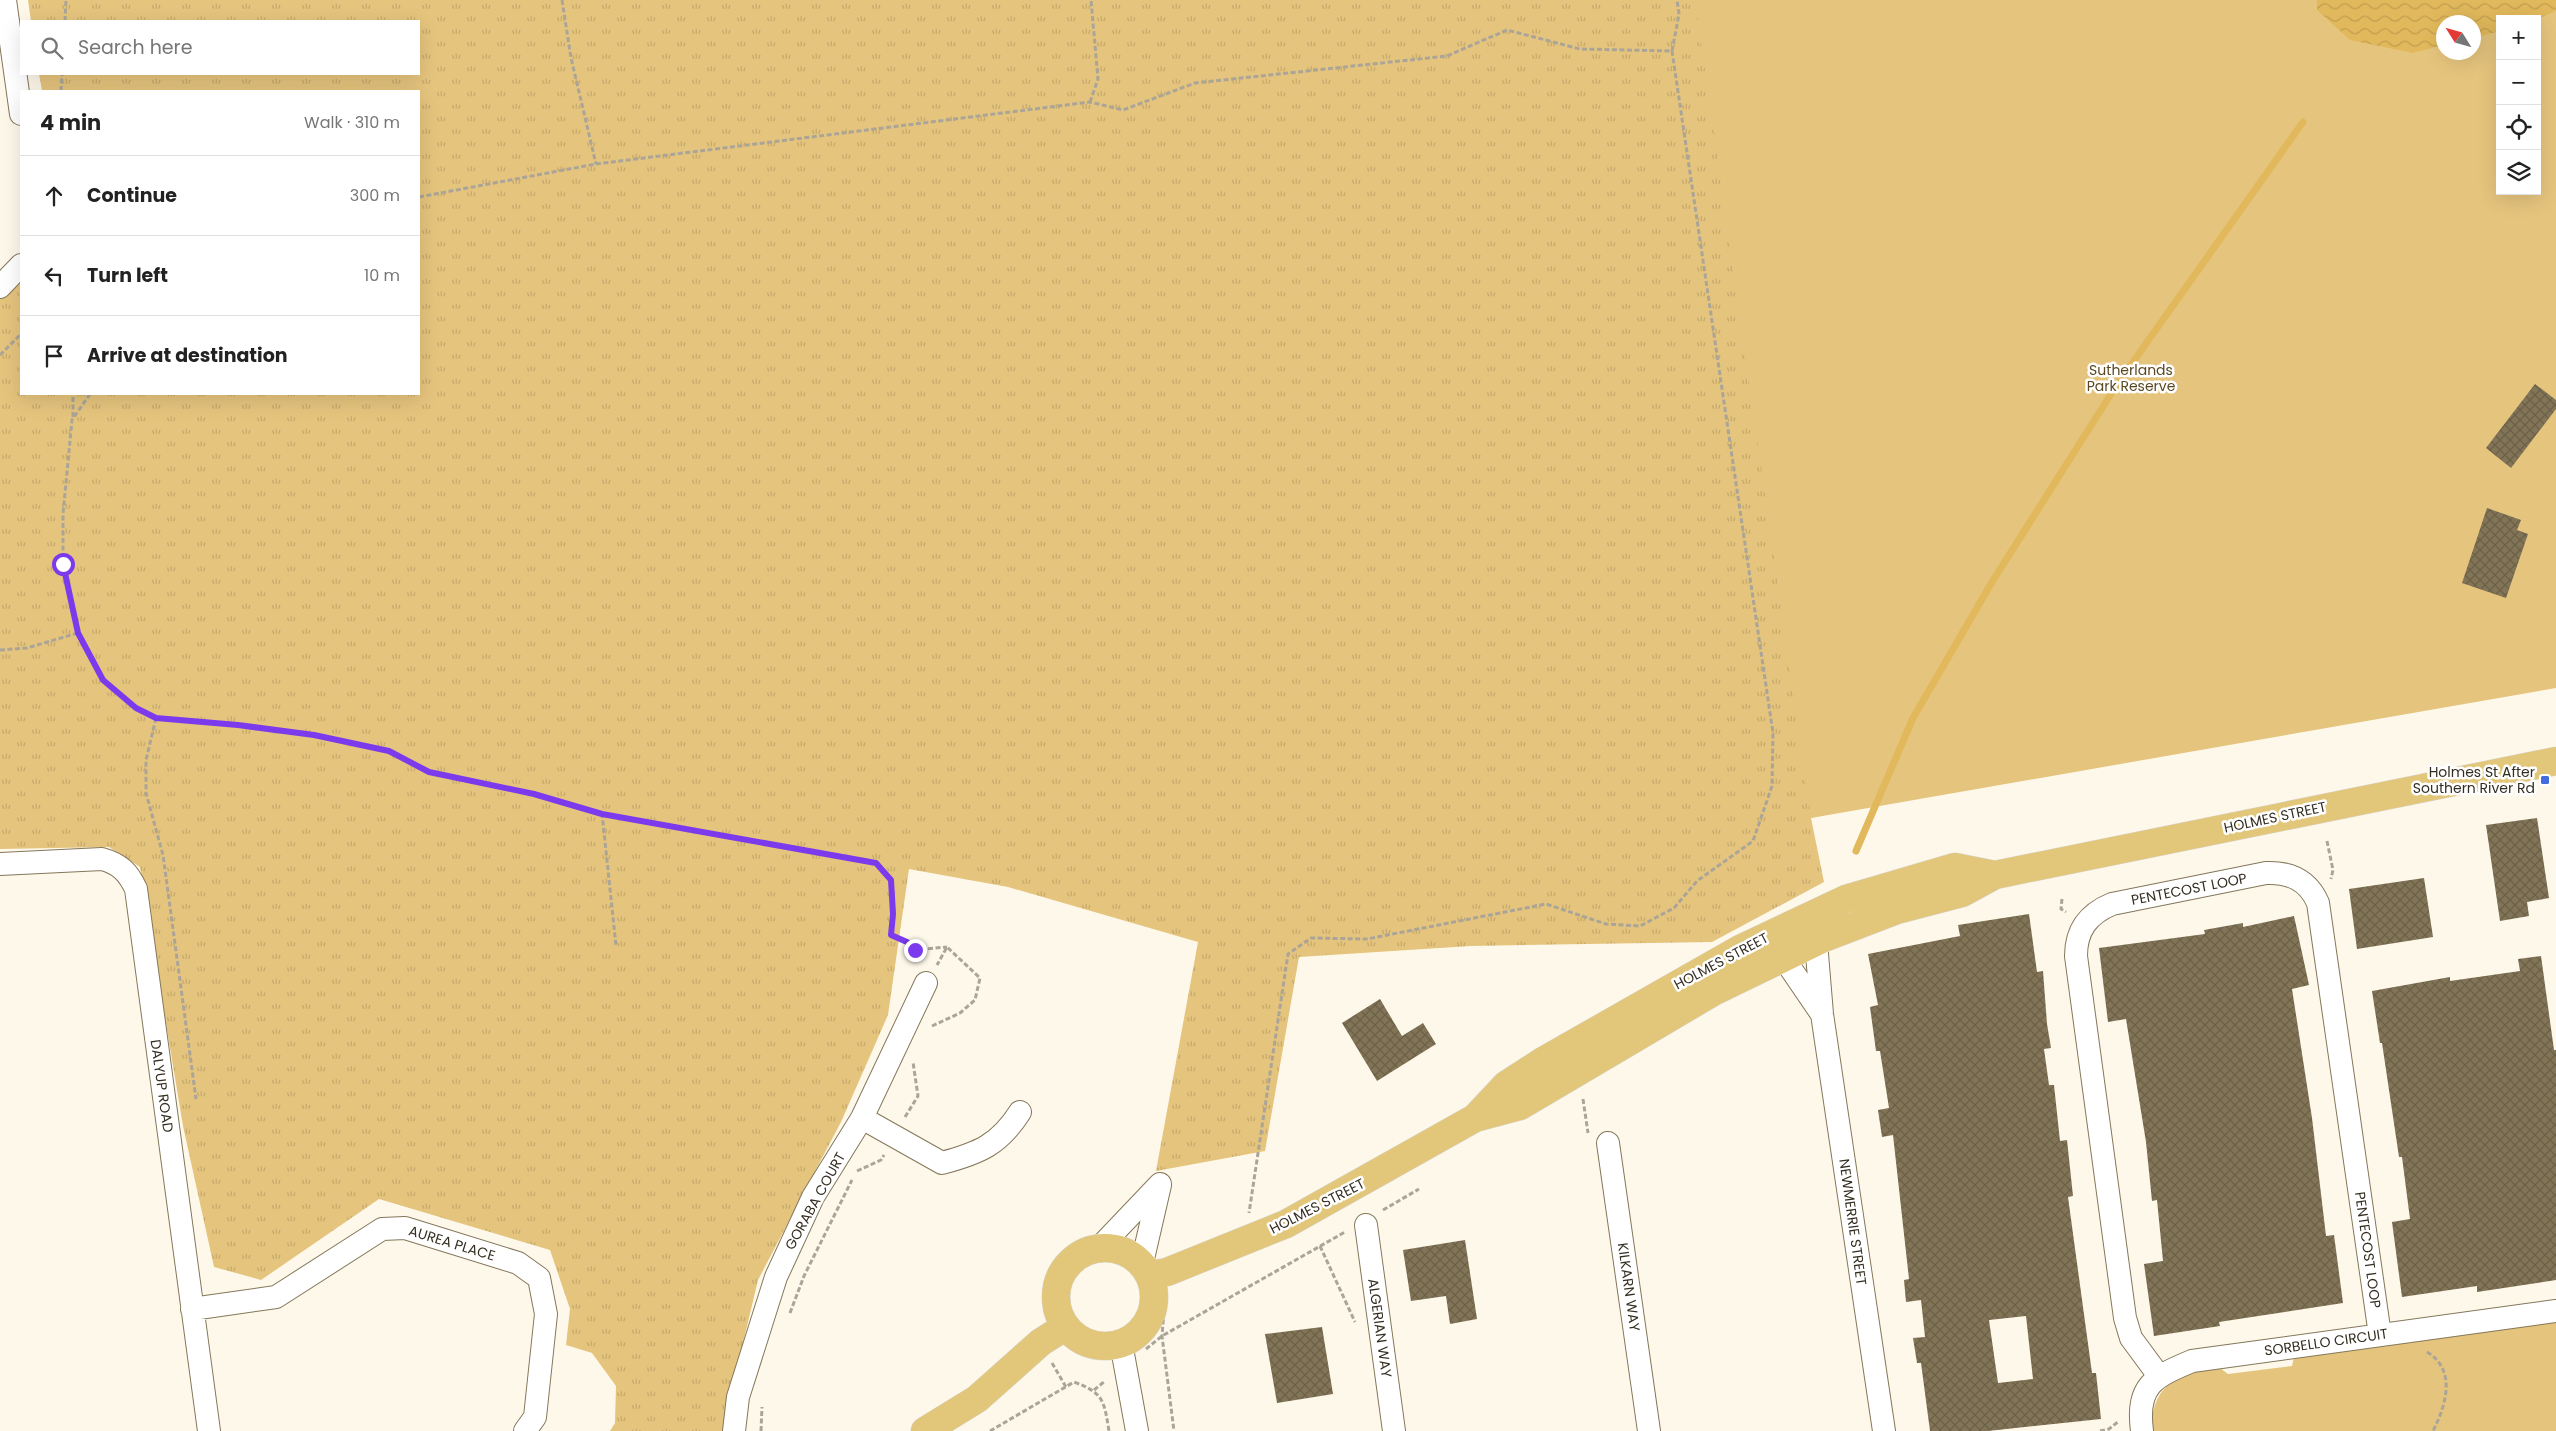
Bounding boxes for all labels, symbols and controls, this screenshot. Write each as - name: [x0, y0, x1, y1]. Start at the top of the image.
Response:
- north arrow: [2436, 15, 2481, 60]
- map controls: [2496, 15, 2541, 195]
- button: +: [2496, 15, 2541, 60]
- search box: [20, 20, 420, 75]
- icon: search: [38, 34, 66, 62]
- text: Search here: [78, 34, 192, 61]
- button: −: [2496, 60, 2541, 105]
- button: locate: [2496, 105, 2541, 150]
- text: 4 min: [40, 108, 101, 137]
- text: Walk · 310 m: [304, 111, 400, 134]
- button: layers: [2496, 150, 2541, 195]
- icon: ahead: [40, 182, 68, 210]
- text: Continue: [87, 182, 177, 209]
- text: 300 m: [350, 184, 400, 207]
- icon: left: [40, 262, 68, 290]
- text: Turn left: [87, 262, 168, 289]
- text: 10 m: [364, 264, 400, 287]
- icon: arrive: [40, 342, 68, 370]
- text: Arrive at destination: [87, 342, 288, 369]
- park label: Sutherlands Park Reserve: [2087, 360, 2176, 396]
- route start: [52, 553, 75, 576]
- place label: Holmes St After Southern River Rd: [2413, 762, 2535, 798]
- marker: Holmes St After Southern River Rd: [2539, 774, 2551, 786]
- street label: HOLMES STREET: [2222, 796, 2328, 838]
- street label: PENTECOST LOOP: [2129, 868, 2249, 910]
- street label: HOLMES STREET: [1670, 928, 1772, 994]
- route end: [904, 939, 927, 962]
- street label: DALYUP ROAD: [146, 1038, 178, 1134]
- street label: GORABA COURT: [780, 1148, 850, 1253]
- street label: NEWMERRIE STREET: [1834, 1157, 1872, 1287]
- street label: HOLMES STREET: [1266, 1173, 1368, 1239]
- street label: PENTECOST LOOP: [2350, 1190, 2386, 1310]
- street label: AUREA PLACE: [406, 1220, 498, 1266]
- street label: KILKARN WAY: [1613, 1242, 1645, 1332]
- street label: ALGERIAN WAY: [1363, 1277, 1397, 1379]
- street label: SORBELLO CIRCUIT: [2263, 1323, 2389, 1361]

